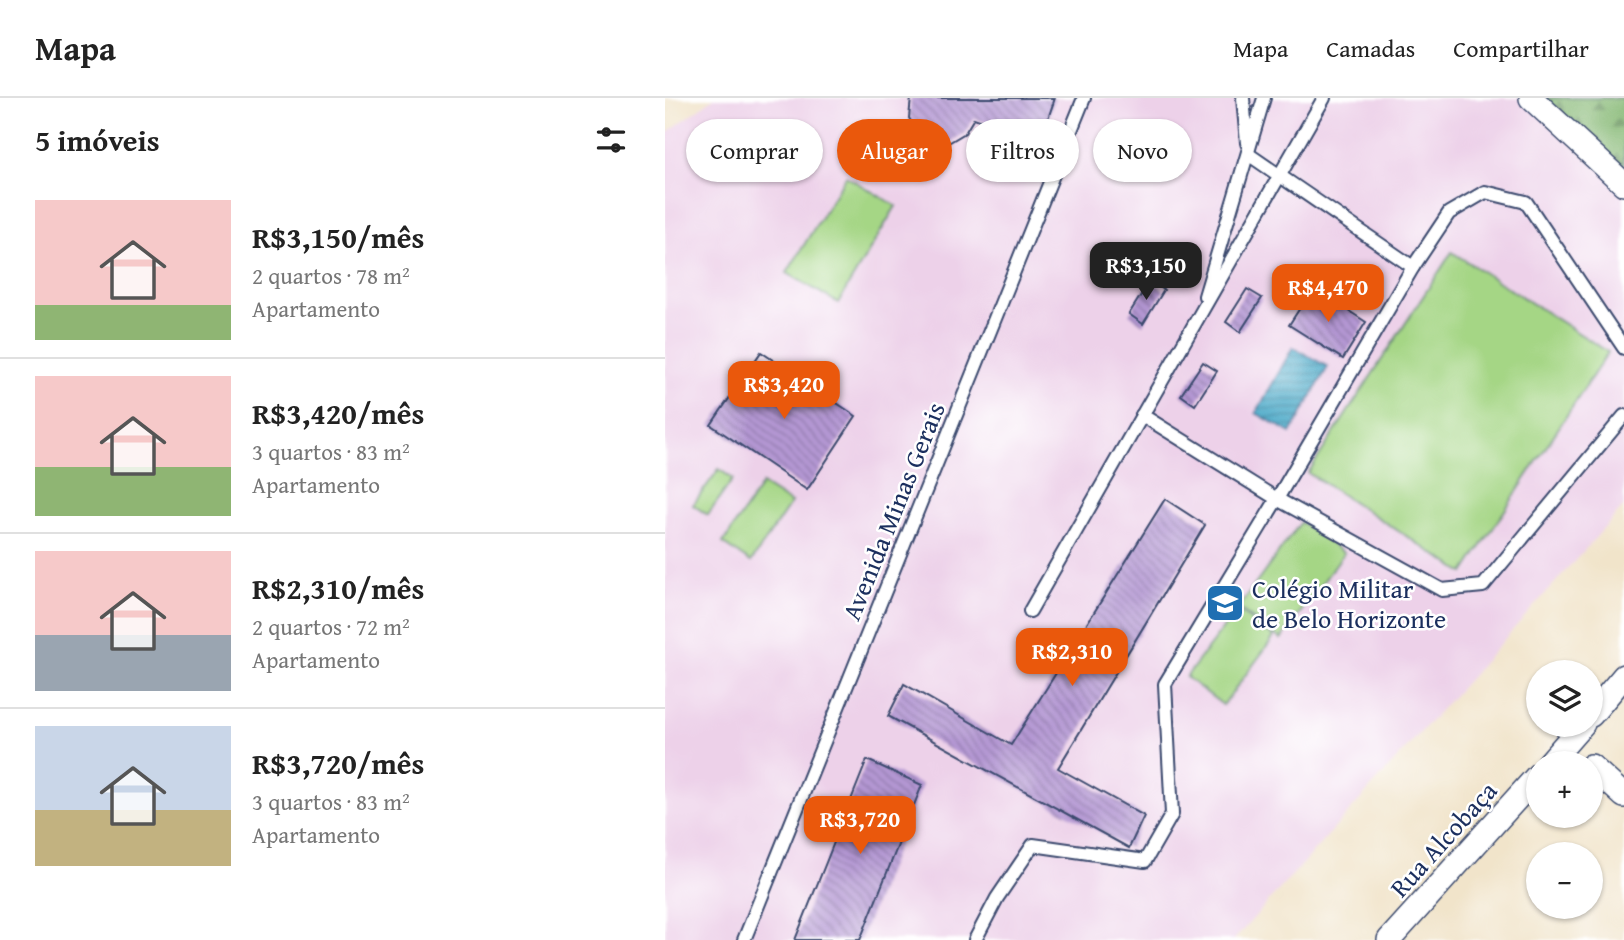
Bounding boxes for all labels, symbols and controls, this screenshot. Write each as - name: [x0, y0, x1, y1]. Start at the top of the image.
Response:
- text: Mapa: [35, 24, 116, 72]
- text: Mapa: [1233, 31, 1288, 66]
- text: Camadas: [1326, 31, 1415, 66]
- text: Compartilhar: [1453, 31, 1589, 66]
- text: 5 imóveis: [35, 118, 160, 162]
- chip: Comprar: [686, 119, 823, 182]
- chip: Alugar: [837, 119, 952, 182]
- chip: Filtros: [966, 119, 1079, 182]
- chip: Novo: [1093, 119, 1192, 182]
- icon: filters: [592, 121, 630, 159]
- text: R$3,150/mês: [252, 215, 424, 259]
- icon: home: [91, 228, 175, 312]
- pin: R$3,150: [1081, 242, 1211, 302]
- text: R$3,150: [1106, 248, 1186, 281]
- text: 2 quartos · 78 m²: [252, 259, 410, 292]
- pin: R$4,470: [1263, 264, 1393, 324]
- text: R$4,470: [1288, 270, 1368, 303]
- text: Apartamento: [252, 292, 380, 325]
- pin: R$3,420: [719, 362, 849, 421]
- text: R$3,420: [744, 367, 824, 400]
- text: R$3,420/mês: [252, 391, 424, 435]
- street label: Avenida Minas Gerais: [831, 396, 955, 626]
- icon: home: [91, 404, 175, 488]
- text: 3 quartos · 83 m²: [252, 435, 410, 468]
- text: Apartamento: [252, 468, 380, 501]
- text: R$2,310/mês: [252, 566, 424, 610]
- place label: Colégio Militar de Belo Horizonte: [1252, 569, 1446, 638]
- icon: home: [91, 579, 175, 663]
- school or university icon: Colégio Militar de Belo Horizonte: [1204, 582, 1246, 624]
- text: 2 quartos · 72 m²: [252, 610, 410, 643]
- pin: R$2,310: [1007, 628, 1137, 688]
- text: R$2,310: [1032, 634, 1112, 667]
- text: Apartamento: [252, 643, 380, 676]
- map controls: [1526, 660, 1603, 919]
- button: layers: [1526, 660, 1603, 737]
- text: R$3,720/mês: [252, 741, 424, 785]
- button: +: [1526, 751, 1603, 828]
- icon: home: [91, 754, 175, 838]
- street label: Rua Alcobaça: [1380, 772, 1506, 906]
- text: 3 quartos · 83 m²: [252, 785, 410, 818]
- pin: R$3,720: [795, 796, 925, 856]
- text: R$3,720: [820, 802, 900, 835]
- text: Apartamento: [252, 818, 380, 851]
- button: −: [1526, 842, 1603, 919]

